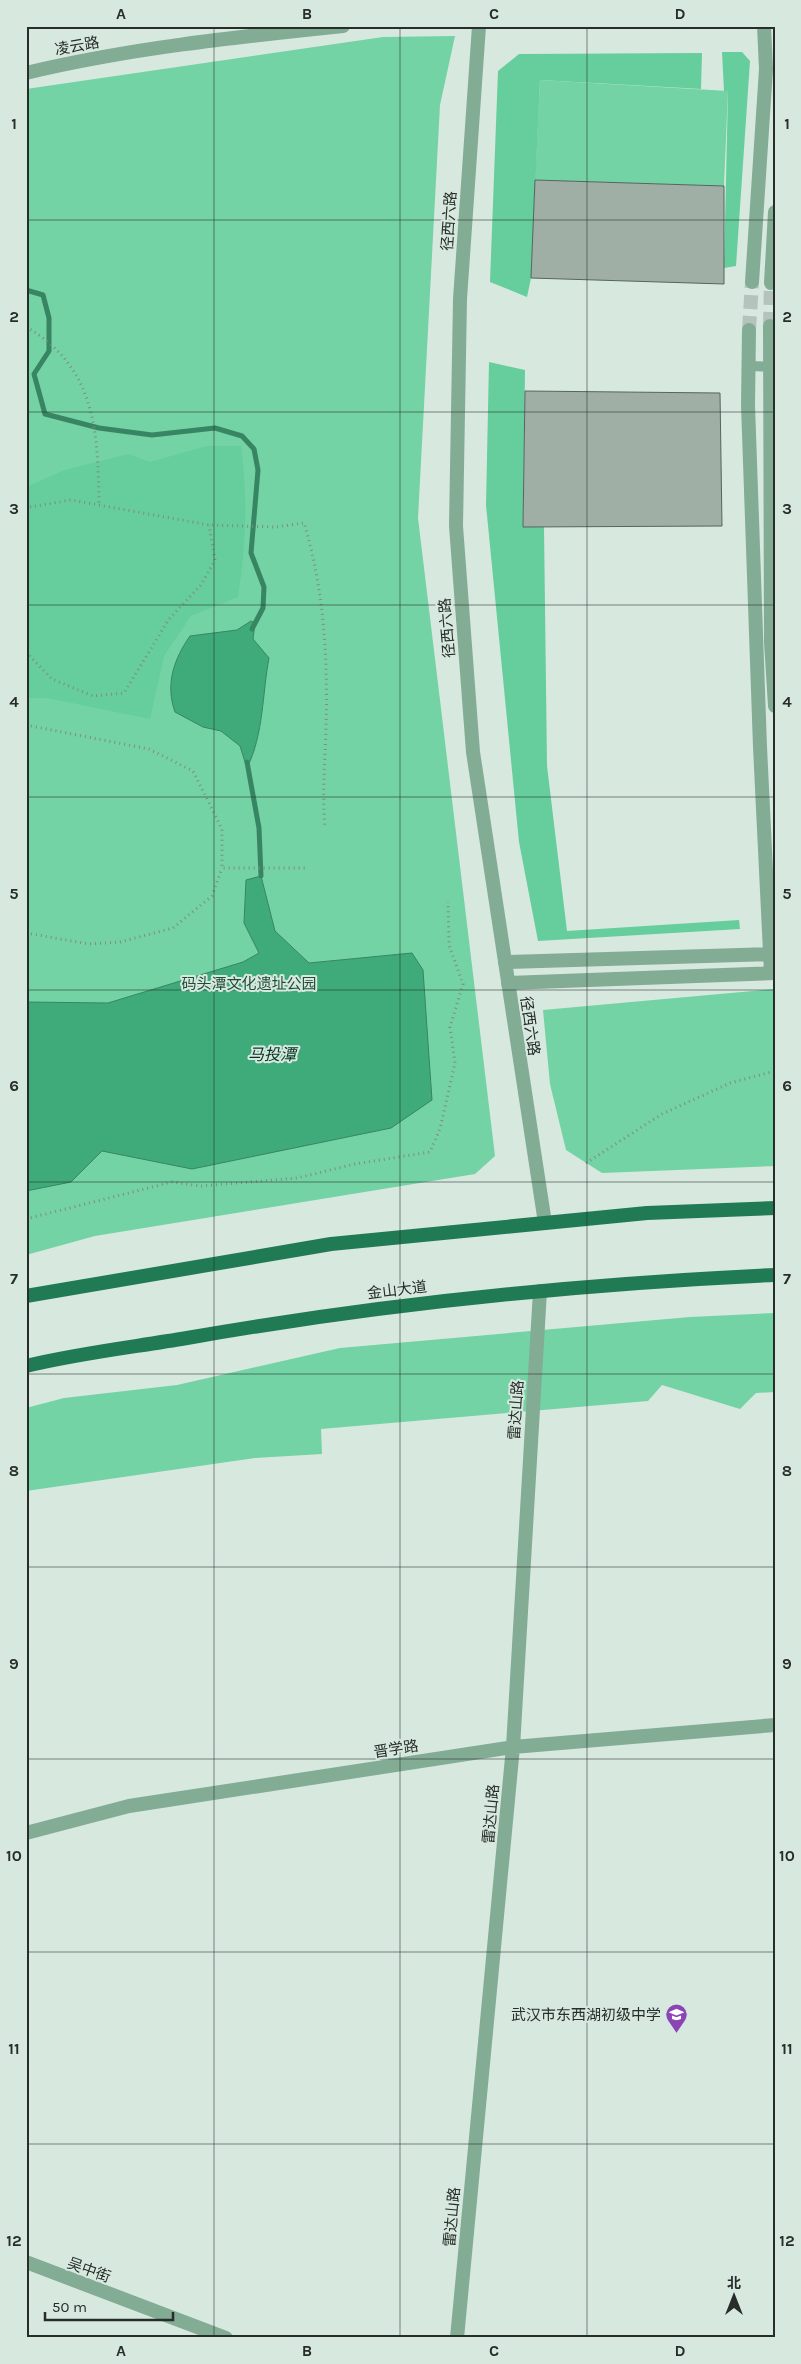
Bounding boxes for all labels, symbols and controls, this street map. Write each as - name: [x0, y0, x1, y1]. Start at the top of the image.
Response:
- text: A: [116, 4, 126, 23]
- text: B: [302, 4, 312, 23]
- text: C: [489, 4, 499, 23]
- text: D: [675, 4, 686, 23]
- street label: 凌云路: [53, 33, 101, 59]
- text: 1: [11, 114, 17, 133]
- text: 1: [784, 114, 790, 133]
- street label: 径西六路: [438, 190, 460, 252]
- text: 2: [9, 307, 19, 326]
- text: 2: [782, 307, 792, 326]
- text: 3: [9, 499, 19, 518]
- text: 3: [782, 499, 792, 518]
- street label: 径西六路: [435, 597, 459, 659]
- text: 4: [9, 692, 19, 711]
- text: 4: [782, 692, 792, 711]
- text: 5: [9, 884, 19, 903]
- text: 5: [782, 884, 792, 903]
- park label: 码头潭文化遗址公园: [181, 975, 317, 993]
- street label: 径西六路: [517, 995, 543, 1057]
- water label: 马投潭: [248, 1045, 299, 1064]
- text: 6: [9, 1076, 19, 1095]
- text: 6: [782, 1076, 792, 1095]
- text: 7: [10, 1269, 18, 1288]
- text: 7: [783, 1269, 791, 1288]
- street label: 金山大道: [366, 1277, 428, 1303]
- street label: 雷达山路: [505, 1379, 527, 1441]
- text: 8: [9, 1461, 19, 1480]
- text: 8: [782, 1461, 792, 1480]
- text: 9: [9, 1654, 19, 1673]
- text: 9: [782, 1654, 792, 1673]
- street label: 晋学路: [372, 1737, 420, 1761]
- street label: 雷达山路: [479, 1783, 503, 1845]
- text: 10: [6, 1846, 22, 1865]
- text: 10: [779, 1846, 795, 1865]
- school or university icon: 武汉市东西湖初级中学: [665, 2003, 689, 2034]
- place label: 武汉市东西湖初级中学: [511, 2006, 661, 2024]
- text: 11: [8, 2039, 20, 2058]
- text: 11: [781, 2039, 793, 2058]
- street label: 雷达山路: [440, 2186, 464, 2248]
- text: 12: [6, 2231, 22, 2250]
- text: 12: [779, 2231, 795, 2250]
- street label: 吴中街: [65, 2254, 113, 2286]
- north arrow: [708, 2272, 758, 2322]
- text: 北: [727, 2275, 741, 2292]
- scale bar: [45, 2289, 172, 2321]
- text: 50 m: [52, 2298, 87, 2316]
- text: A: [116, 2341, 126, 2360]
- text: B: [302, 2341, 312, 2360]
- text: C: [489, 2341, 499, 2360]
- text: D: [675, 2341, 686, 2360]

